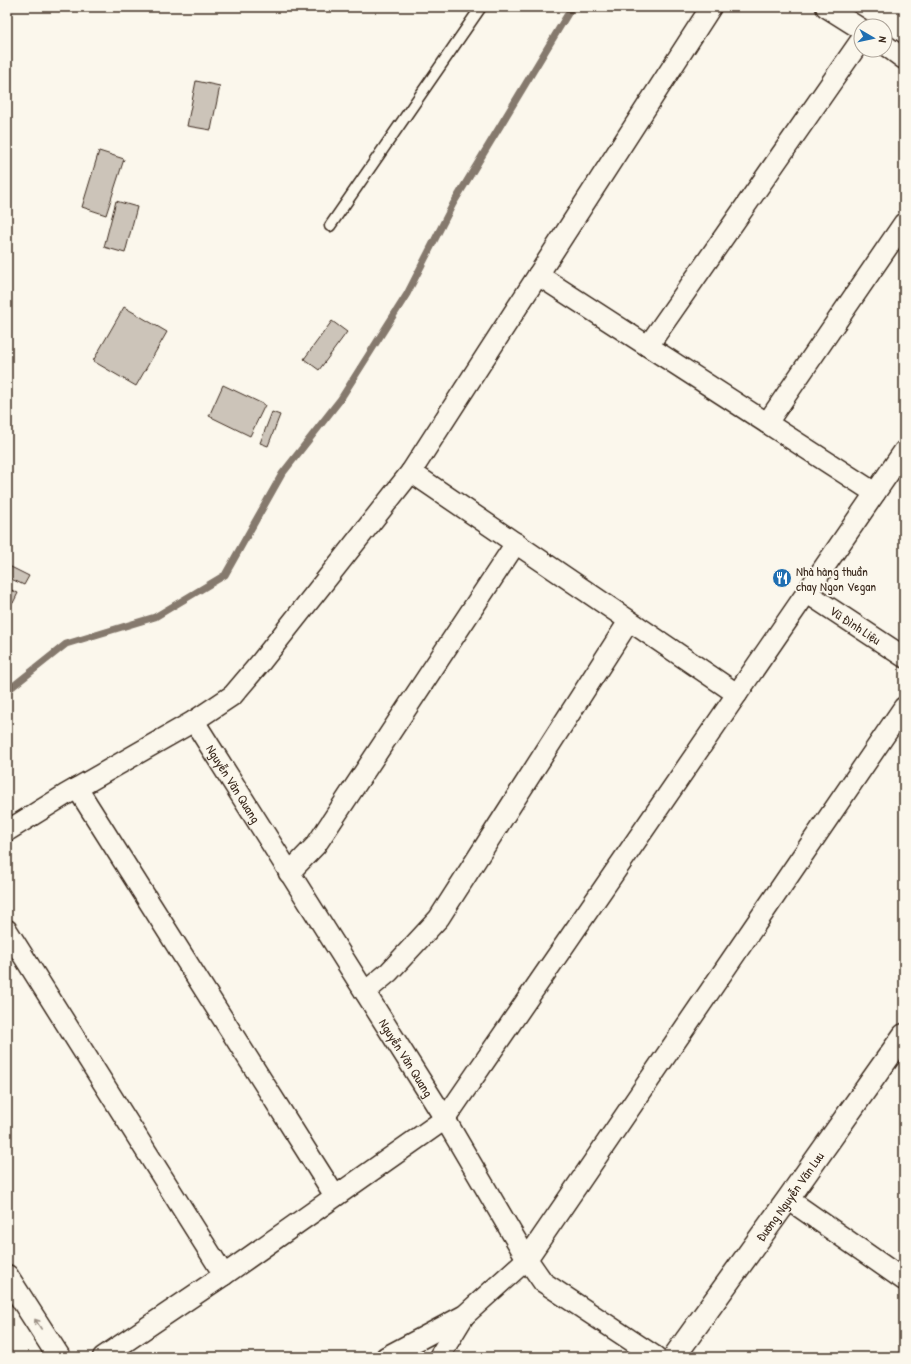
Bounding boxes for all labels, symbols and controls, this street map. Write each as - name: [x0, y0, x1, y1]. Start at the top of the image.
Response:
- north arrow: [853, 18, 893, 58]
- text: N: [875, 36, 890, 44]
- place label: Nhà hàng thuần chay Ngon Vegan: [796, 562, 876, 595]
- restaurant icon: Nhà hàng thuần chay Ngon Vegan: [771, 567, 793, 589]
- street label: Vũ Đình Liệu: [826, 601, 885, 648]
- street label: Nguyễn Văn Quang: [202, 741, 265, 826]
- street label: Nguyễn Văn Quang: [375, 1015, 438, 1100]
- street label: Đường Nguyễn Văn Lưu: [751, 1148, 828, 1245]
- one-way arrow: [34, 1319, 42, 1330]

